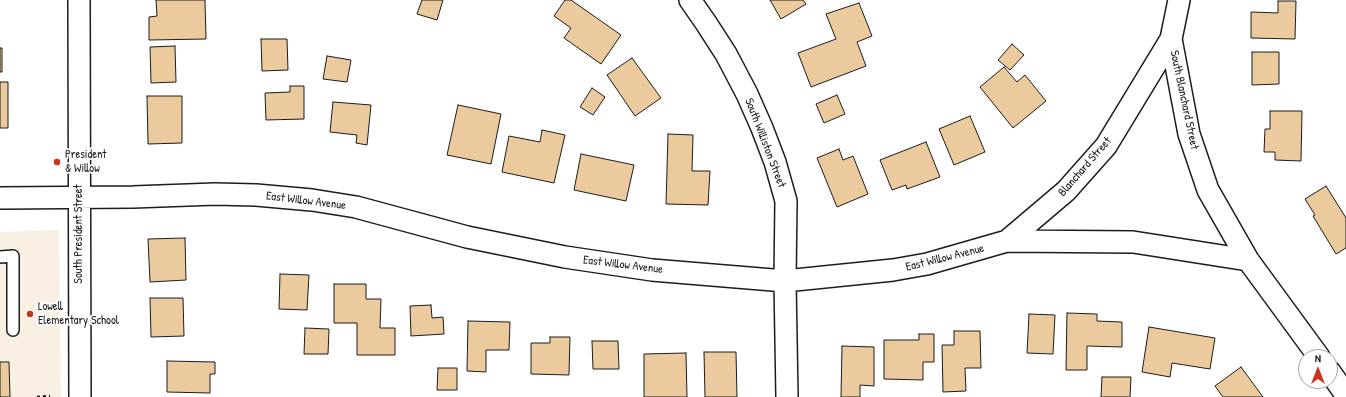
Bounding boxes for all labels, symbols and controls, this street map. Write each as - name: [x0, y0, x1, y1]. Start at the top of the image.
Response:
- street label: South Blanchard Street: [1166, 49, 1202, 151]
- street label: South Williston Street: [741, 96, 789, 190]
- street label: Blanchard Street: [1055, 134, 1115, 200]
- place label: President & Willow: [65, 148, 106, 176]
- marker: President & Willow: [52, 157, 62, 167]
- street label: South President Street: [72, 184, 86, 284]
- street label: East Willow Avenue: [265, 189, 347, 213]
- street label: East Willow Avenue: [904, 241, 986, 275]
- street label: East Willow Avenue: [582, 253, 664, 277]
- place label: Lowell Elementary School: [38, 300, 119, 328]
- marker: Lowell Elementary School: [25, 309, 35, 319]
- north arrow: [1298, 349, 1338, 389]
- text: N: [1315, 351, 1321, 365]

